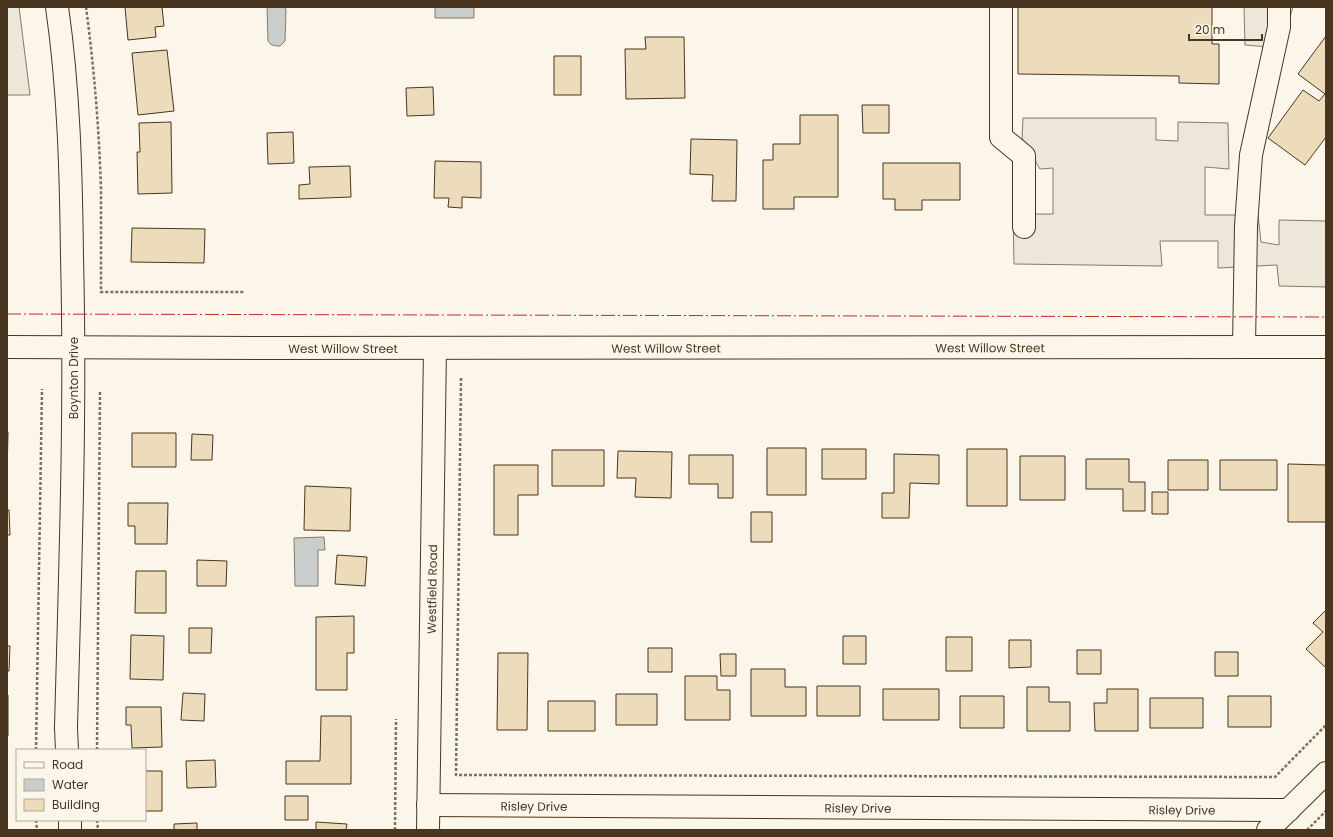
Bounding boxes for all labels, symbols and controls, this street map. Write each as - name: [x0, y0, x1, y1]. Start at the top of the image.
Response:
- scale bar: [1189, 16, 1262, 42]
- text: 20 m: [1195, 21, 1225, 38]
- street label: Boynton Drive: [65, 337, 82, 419]
- street label: West Willow Street: [288, 339, 398, 356]
- street label: West Willow Street: [611, 339, 721, 356]
- street label: West Willow Street: [935, 339, 1045, 356]
- street label: Westfield Road: [422, 544, 441, 634]
- legend: [16, 749, 146, 821]
- text: Road: [52, 756, 83, 773]
- text: Water: [52, 776, 89, 793]
- text: Building: [52, 796, 100, 813]
- street label: Risley Drive: [500, 797, 568, 814]
- street label: Risley Drive: [824, 799, 892, 816]
- street label: Risley Drive: [1148, 801, 1216, 818]

